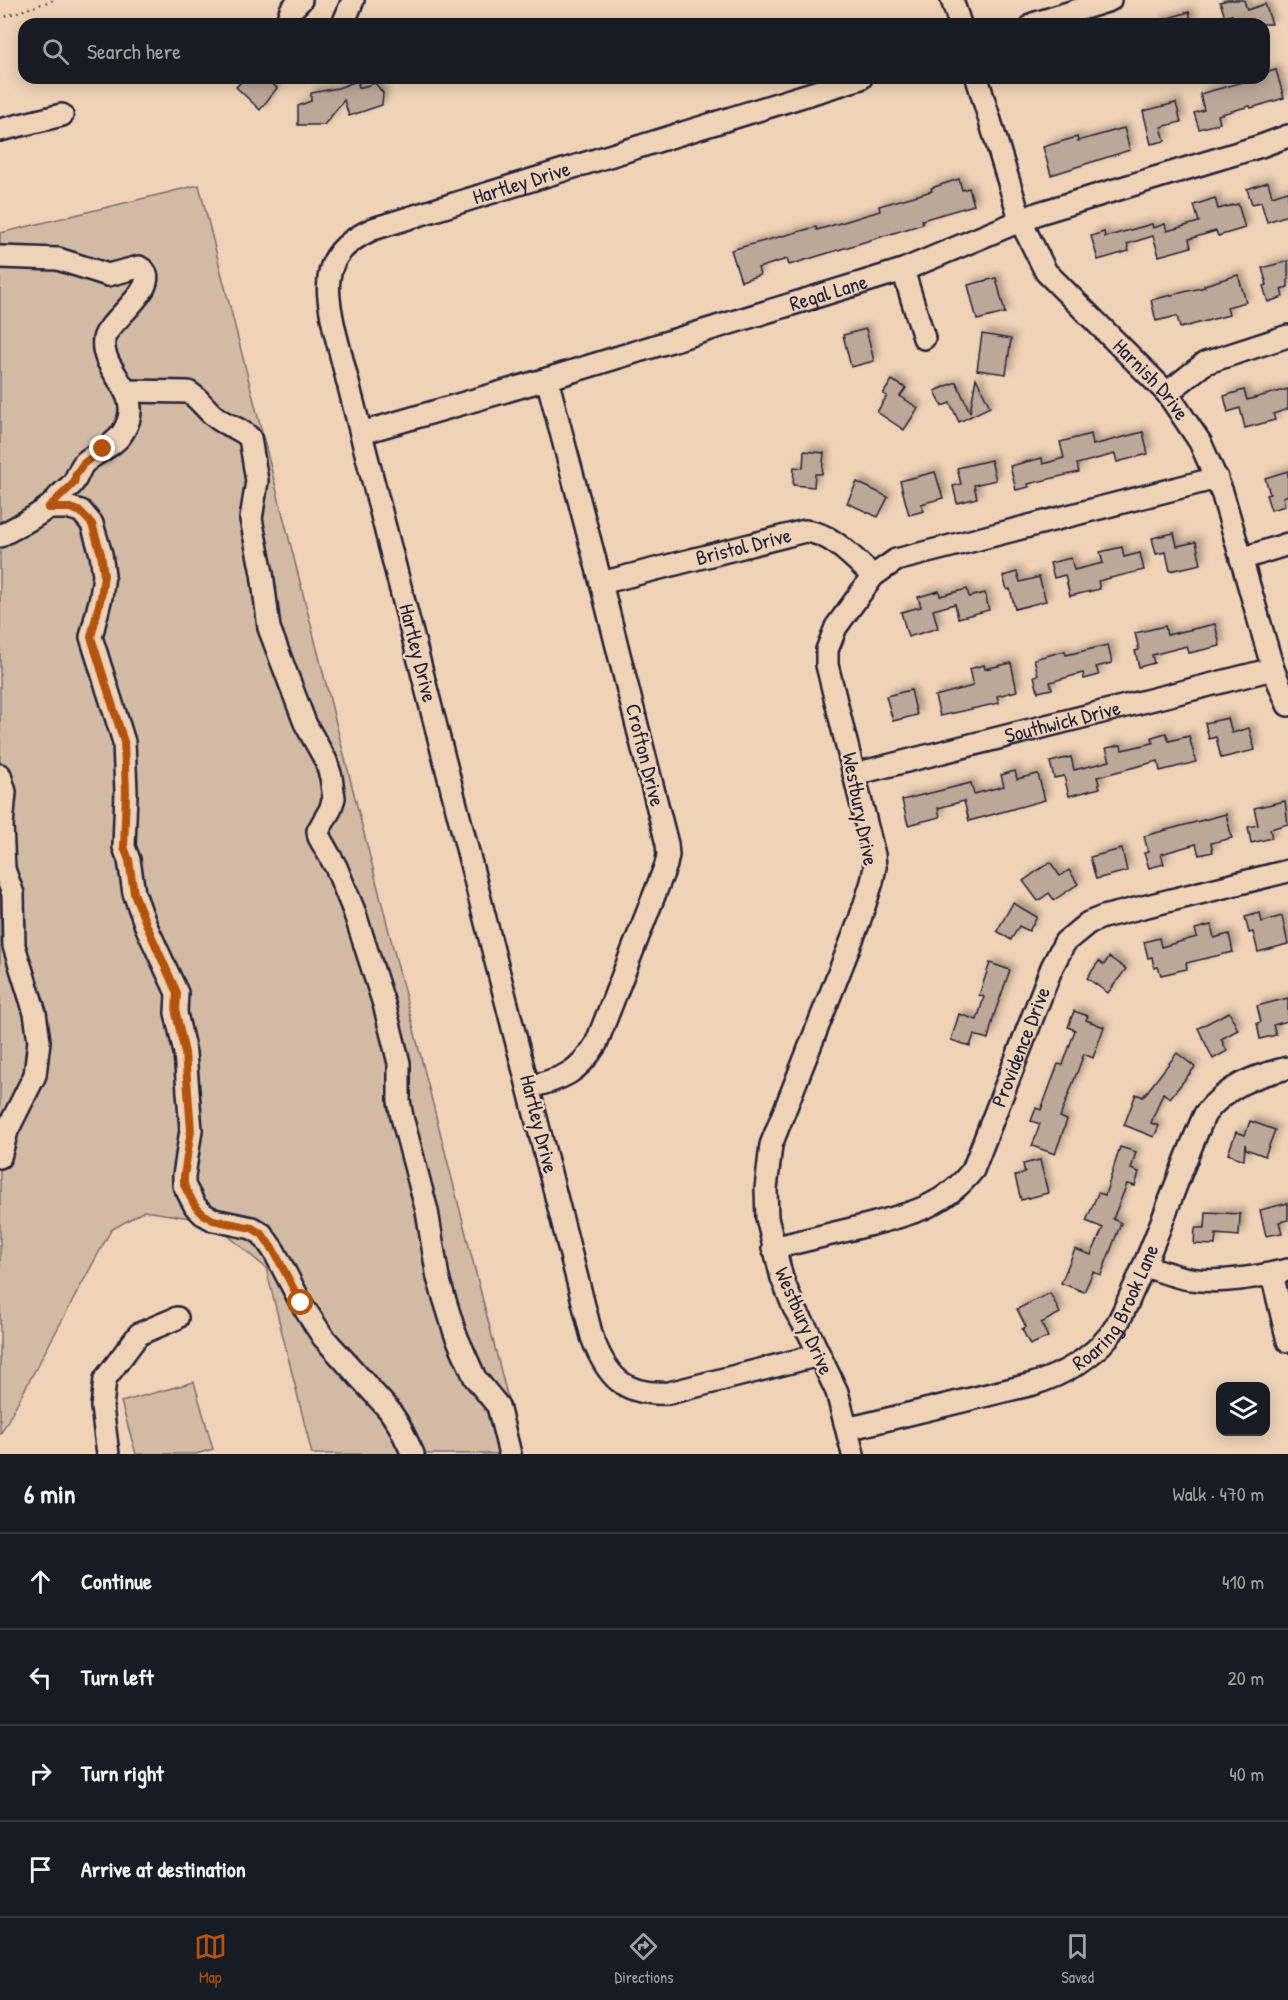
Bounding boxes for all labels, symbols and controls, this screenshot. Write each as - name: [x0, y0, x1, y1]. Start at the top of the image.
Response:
- search box: [18, 18, 1270, 84]
- icon: search: [39, 35, 72, 68]
- text: Search here: [87, 36, 181, 66]
- street label: Hartley Drive: [469, 154, 574, 211]
- street label: Regal Lane: [786, 267, 871, 318]
- street label: Harnish Drive: [1107, 332, 1196, 426]
- route end: [89, 435, 115, 461]
- street label: Bristol Drive: [693, 520, 794, 572]
- street label: Hartley Drive: [392, 601, 445, 705]
- street label: Southwick Drive: [1002, 693, 1123, 750]
- street label: Crofton Drive: [619, 700, 672, 809]
- street label: Westbury Drive: [835, 750, 886, 868]
- street label: Providence Drive: [984, 982, 1057, 1111]
- street label: Hartley Drive: [513, 1072, 566, 1176]
- street label: Roaring Brook Lane: [1066, 1240, 1165, 1377]
- street label: Westbury Drive: [768, 1262, 841, 1379]
- route start: [287, 1289, 313, 1315]
- map controls: [1216, 1382, 1270, 1436]
- button: layers: [1216, 1382, 1270, 1436]
- text: 6 min: [24, 1476, 76, 1511]
- text: Walk · 470 m: [1172, 1480, 1264, 1507]
- icon: ahead: [24, 1565, 57, 1598]
- text: Continue: [81, 1566, 152, 1596]
- text: 410 m: [1222, 1568, 1264, 1595]
- icon: left: [24, 1661, 57, 1694]
- text: Turn left: [81, 1662, 154, 1692]
- text: 20 m: [1227, 1664, 1264, 1691]
- icon: right: [24, 1757, 57, 1790]
- text: Turn right: [81, 1758, 164, 1788]
- text: 40 m: [1229, 1760, 1264, 1787]
- icon: arrive: [24, 1853, 57, 1886]
- text: Arrive at destination: [81, 1854, 246, 1884]
- tab: Map: [194, 1930, 227, 1988]
- tab: Directions: [615, 1930, 673, 1988]
- tab: Saved: [1061, 1930, 1094, 1988]

